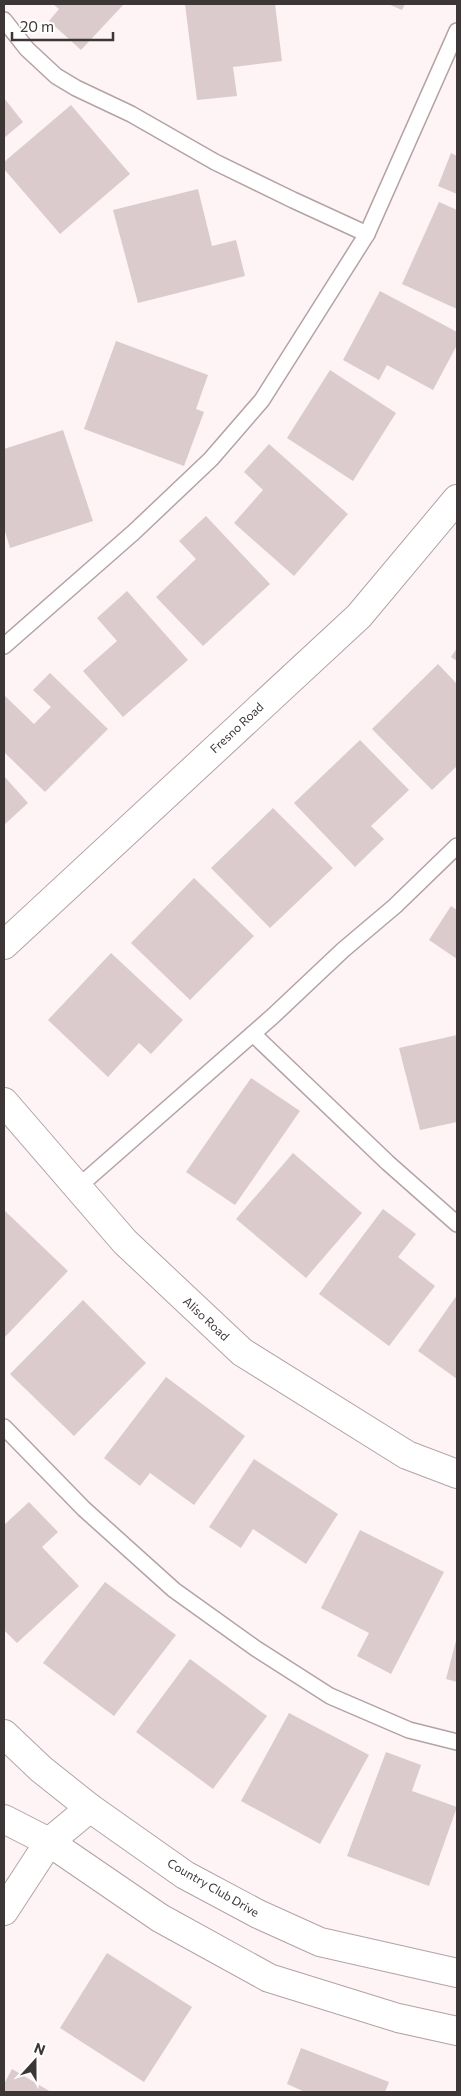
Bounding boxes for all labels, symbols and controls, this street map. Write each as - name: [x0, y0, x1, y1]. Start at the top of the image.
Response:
- scale bar: [12, 10, 114, 42]
- text: 20 m: [20, 17, 54, 35]
- street label: Fresno Road: [207, 699, 266, 755]
- street label: Aliso Road: [181, 1294, 232, 1343]
- street label: Country Club Drive: [165, 1855, 262, 1919]
- north arrow: [10, 2036, 60, 2086]
- text: N: [32, 2039, 48, 2058]

